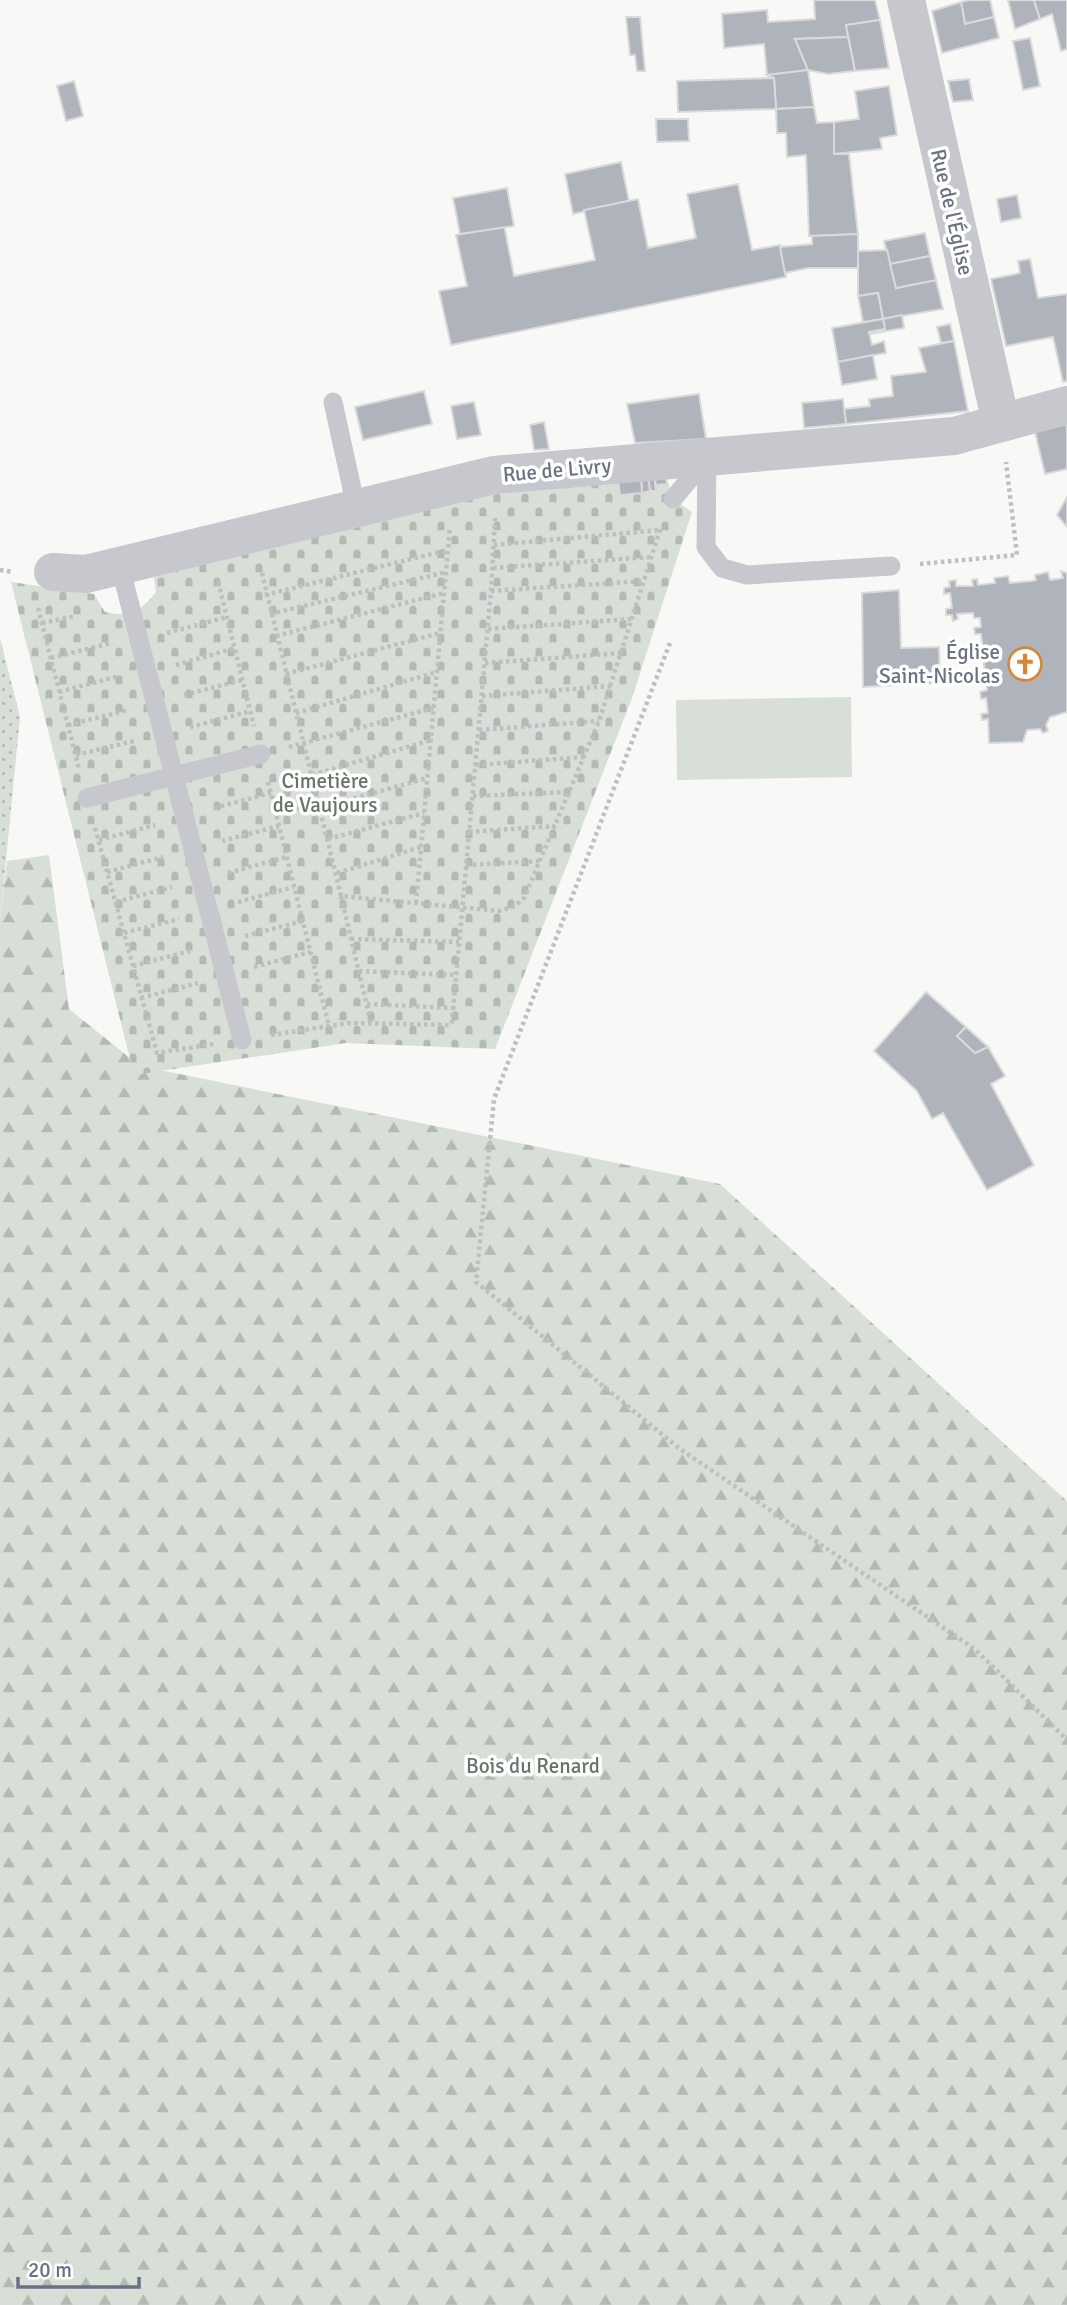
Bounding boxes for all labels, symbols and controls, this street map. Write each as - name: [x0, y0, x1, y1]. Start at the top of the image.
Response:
- street label: Rue de l'Église: [925, 146, 979, 278]
- street label: Rue de Livry: [502, 452, 612, 488]
- place label: Église Saint-Nicolas: [879, 639, 1000, 689]
- church icon: Église Saint-Nicolas: [1006, 645, 1044, 683]
- park label: Cimetière de Vaujours: [273, 768, 377, 818]
- park label: Bois du Renard: [466, 1753, 600, 1779]
- scale bar: [18, 2246, 138, 2290]
- text: 20 m: [28, 2257, 72, 2283]

